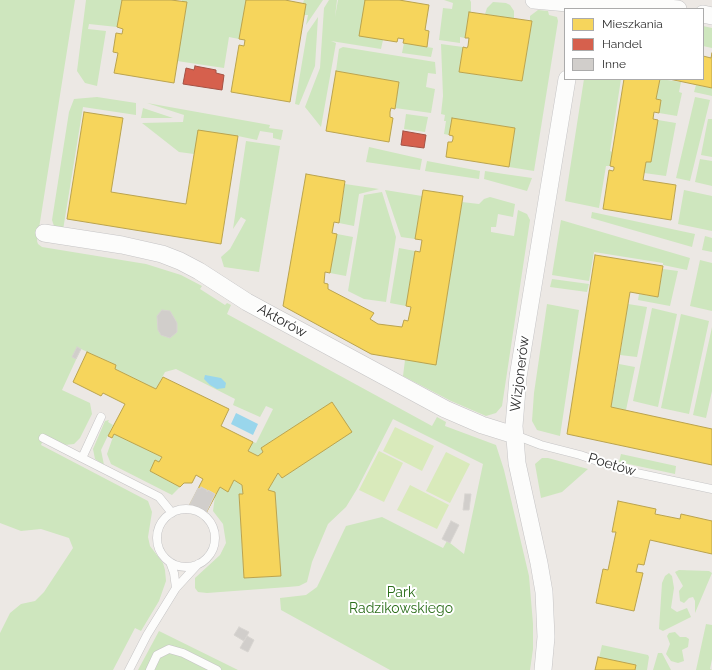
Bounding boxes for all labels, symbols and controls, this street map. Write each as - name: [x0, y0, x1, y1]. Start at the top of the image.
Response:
- legend: [564, 8, 704, 80]
- text: Mieszkania: [602, 17, 663, 31]
- text: Handel: [602, 37, 642, 51]
- text: Inne: [602, 57, 626, 71]
- street label: Aktorów: [254, 301, 310, 341]
- street label: Wizjonerów: [507, 335, 533, 413]
- street label: Poetów: [586, 450, 638, 480]
- park label: Park Radzikowskiego: [349, 585, 453, 618]

